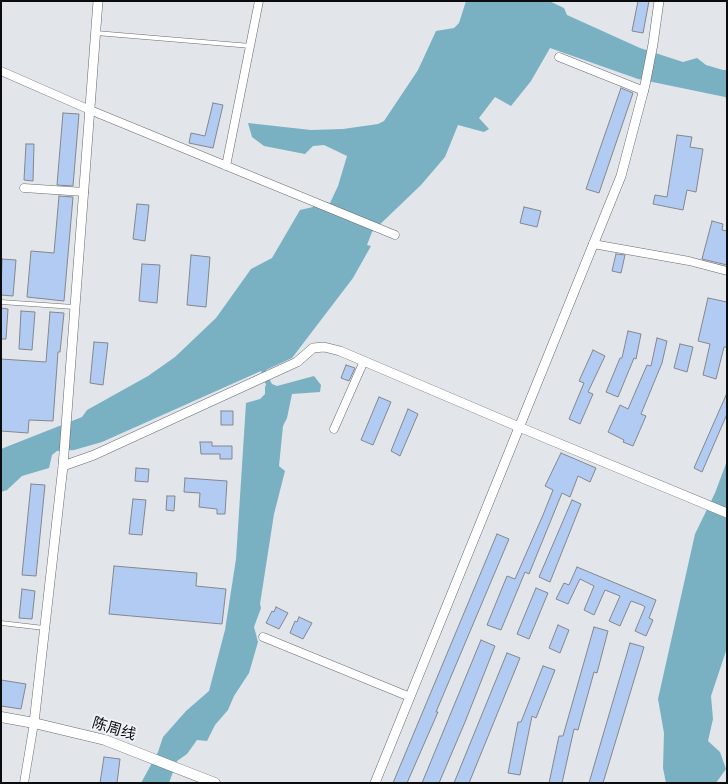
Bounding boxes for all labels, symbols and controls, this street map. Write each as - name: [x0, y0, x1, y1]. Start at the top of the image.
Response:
- street label: 陈周线: [90, 714, 138, 744]

